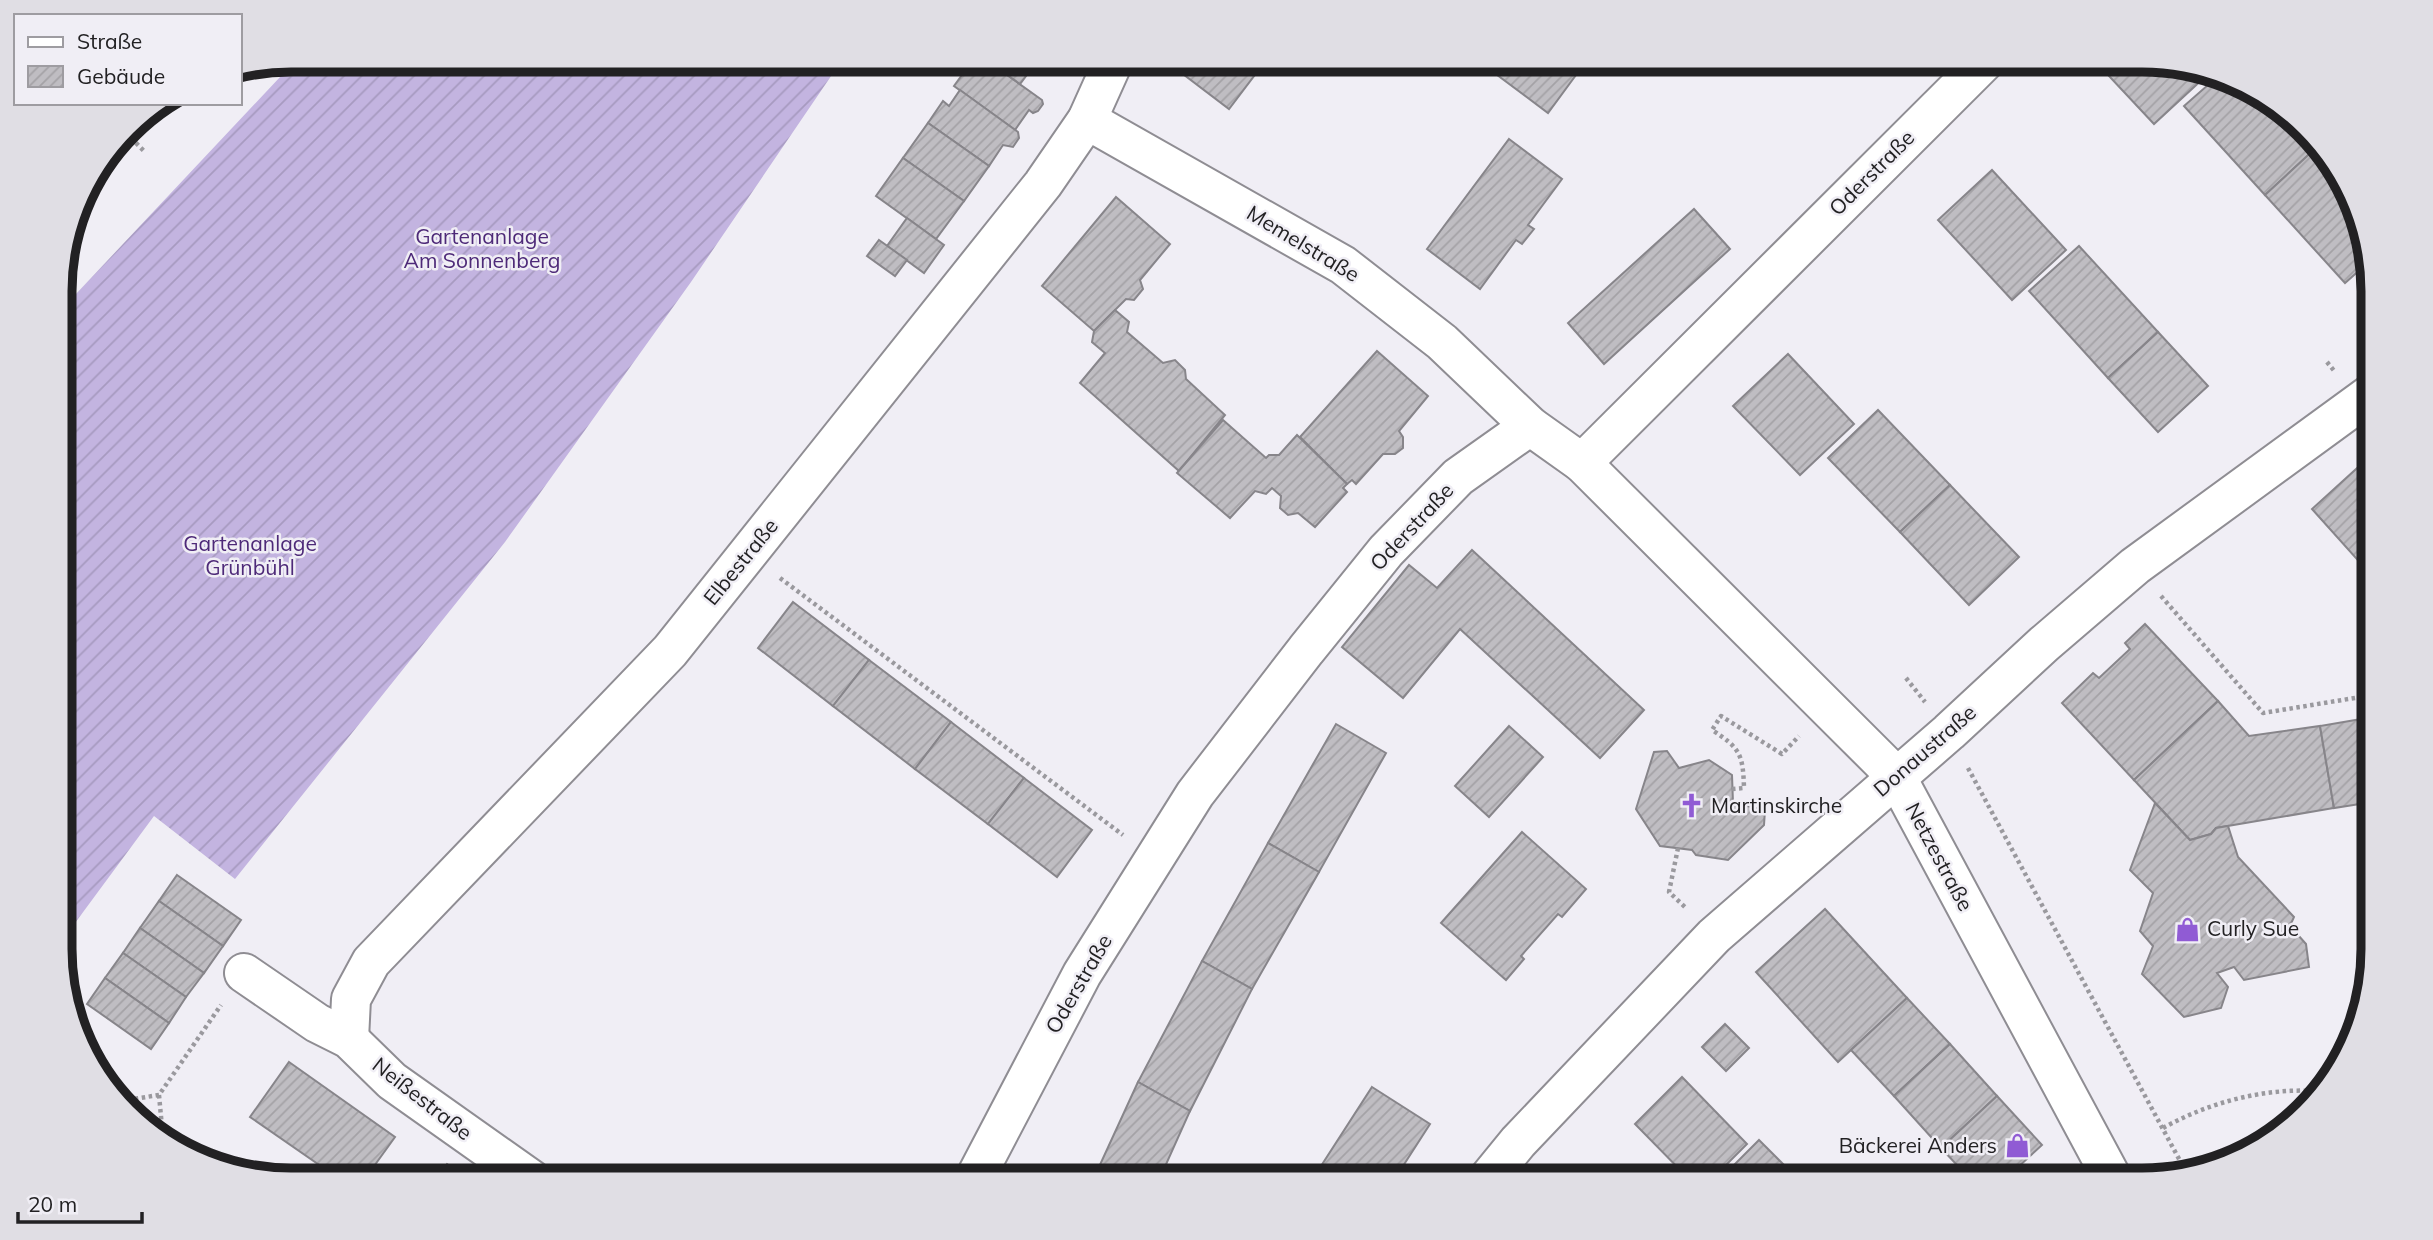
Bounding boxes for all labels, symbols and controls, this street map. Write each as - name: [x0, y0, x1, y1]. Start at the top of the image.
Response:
- legend: [14, 14, 242, 105]
- text: Straße: [77, 28, 142, 54]
- text: Gebäude: [77, 63, 165, 89]
- street label: Oderstraße: [1823, 124, 1919, 220]
- street label: Memelstraße: [1242, 199, 1365, 287]
- park label: Gartenanlage Am Sonnenberg: [404, 223, 560, 273]
- street label: Oderstraße: [1364, 477, 1458, 576]
- street label: Elbestraße: [697, 513, 783, 610]
- park label: Gartenanlage Grünbühl: [183, 530, 317, 580]
- street label: Donaustraße: [1868, 699, 1981, 802]
- church icon: Martinskirche: [1677, 792, 1705, 820]
- place label: Martinskirche: [1711, 792, 1842, 818]
- street label: Netzestraße: [1900, 798, 1979, 915]
- shop icon: Curly Sue: [2173, 915, 2201, 943]
- place label: Curly Sue: [2207, 915, 2299, 941]
- street label: Oderstraße: [1039, 929, 1117, 1038]
- street label: Neißestraße: [368, 1051, 478, 1145]
- place label: Bäckerei Anders: [1839, 1132, 1997, 1158]
- shop icon: Bäckerei Anders: [2003, 1132, 2031, 1160]
- scale bar: [18, 1180, 142, 1224]
- text: 20 m: [28, 1191, 77, 1217]

